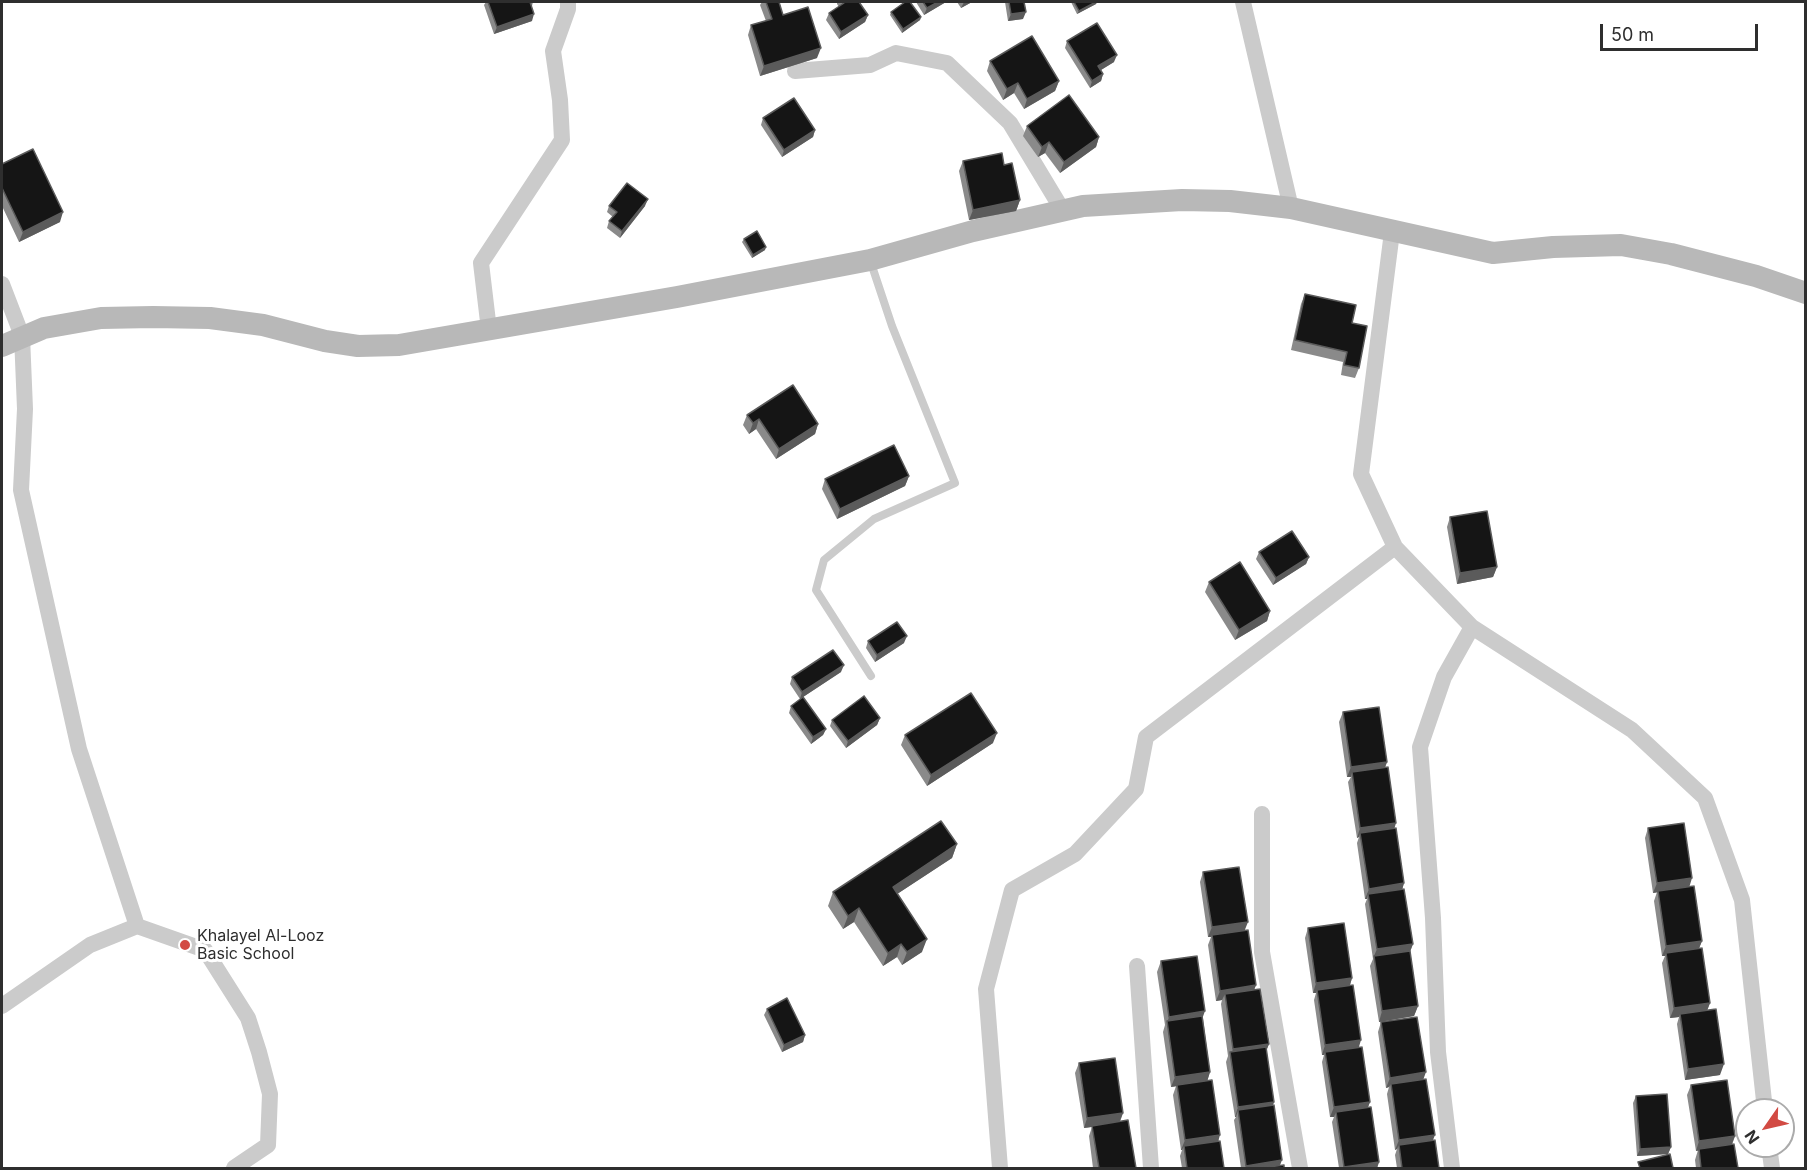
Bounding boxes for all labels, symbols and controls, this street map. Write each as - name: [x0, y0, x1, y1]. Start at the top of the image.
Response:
- scale bar: [1603, 12, 1760, 50]
- text: 50 m: [1611, 24, 1654, 45]
- place label: Khalayel Al-Looz Basic School: [197, 926, 324, 964]
- marker: Khalayel Al-Looz Basic School: [178, 938, 192, 952]
- north arrow: [1735, 1098, 1795, 1158]
- text: N: [1740, 1126, 1763, 1148]

